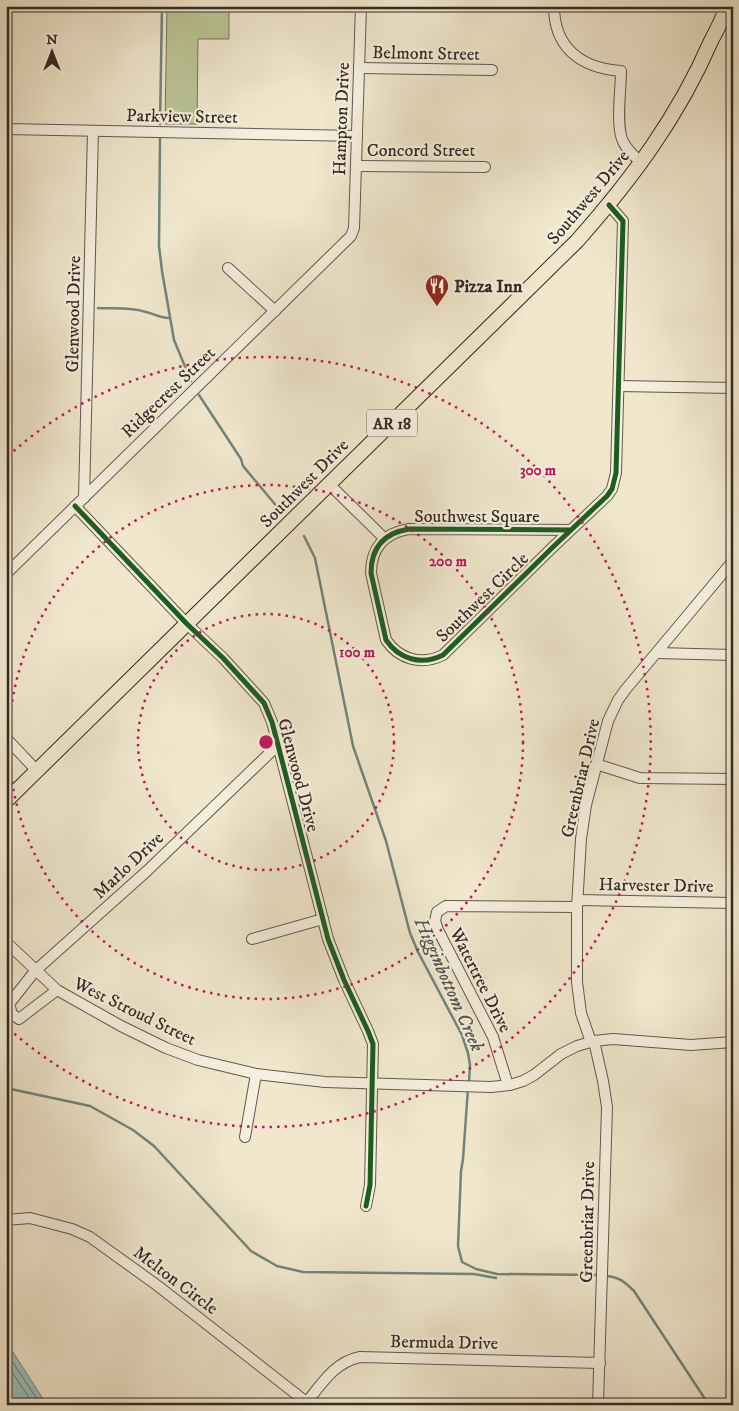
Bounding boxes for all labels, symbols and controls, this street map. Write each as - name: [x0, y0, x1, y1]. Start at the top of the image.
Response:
- north arrow: [28, 28, 78, 78]
- text: N: [46, 31, 58, 49]
- street label: Belmont Street: [372, 42, 480, 66]
- street label: Hampton Drive: [329, 62, 355, 176]
- street label: Parkview Street: [126, 105, 238, 129]
- street label: Concord Street: [367, 140, 476, 162]
- street label: Southwest Drive: [543, 146, 635, 249]
- street label: Glenwood Drive: [62, 256, 86, 373]
- restaurant icon: Pizza Inn: [424, 273, 450, 307]
- place label: Pizza Inn: [454, 276, 523, 298]
- street label: Ridgecrest Street: [117, 342, 220, 443]
- road number: AR 18: [367, 409, 417, 436]
- street label: Southwest Drive: [256, 435, 354, 533]
- text: 300 m: [520, 461, 557, 480]
- street label: Southwest Square: [414, 506, 540, 528]
- street label: Southwest Circle: [432, 548, 534, 647]
- text: 200 m: [429, 552, 468, 571]
- text: 100 m: [339, 643, 376, 662]
- street label: Glenwood Drive: [272, 716, 324, 834]
- street label: Greenbriar Drive: [557, 717, 605, 840]
- centre of rings: [257, 733, 275, 751]
- street label: Marlo Drive: [89, 827, 169, 904]
- street label: Harvester Drive: [598, 874, 714, 898]
- water label: Higginbottom Creek: [408, 913, 488, 1055]
- street label: Watertree Drive: [444, 924, 516, 1036]
- street label: West Stroud Street: [69, 972, 200, 1051]
- street label: Greenbriar Drive: [576, 1161, 600, 1283]
- street label: Melton Circle: [129, 1242, 222, 1320]
- street label: Bermuda Drive: [390, 1331, 498, 1355]

